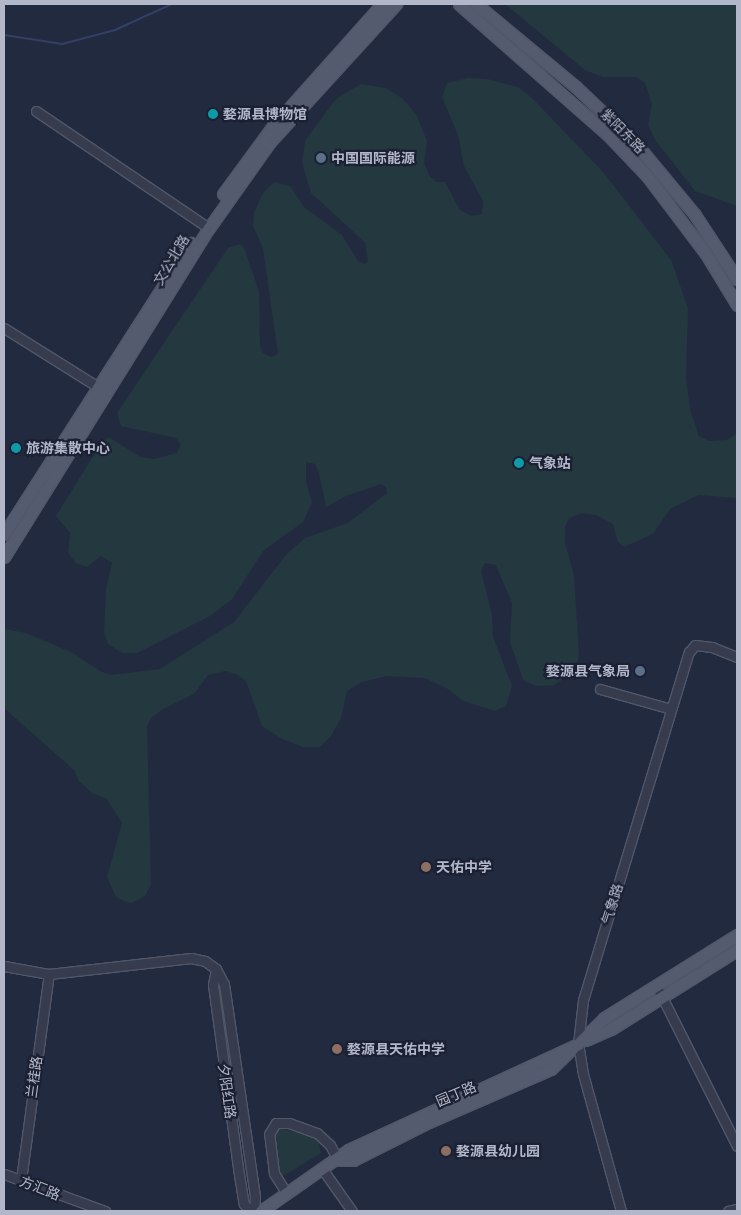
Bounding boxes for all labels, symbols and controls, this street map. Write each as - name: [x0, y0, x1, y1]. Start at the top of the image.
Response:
- street label: 紫阳东路: [597, 105, 649, 157]
- place label: 婺源县博物馆: [223, 106, 307, 122]
- marker: 婺源县博物馆: [207, 108, 219, 120]
- place label: 中国国际能源: [331, 150, 415, 166]
- marker: 中国国际能源: [315, 152, 327, 164]
- street label: 文公北路: [149, 232, 193, 288]
- place label: 旅游集散中心: [26, 440, 110, 456]
- marker: 旅游集散中心: [10, 442, 22, 454]
- place label: 气象站: [529, 455, 571, 471]
- marker: 气象站: [513, 457, 525, 469]
- place label: 婺源县气象局: [546, 663, 630, 679]
- marker: 婺源县气象局: [634, 665, 646, 677]
- place label: 天佑中学: [436, 859, 492, 875]
- marker: 天佑中学: [420, 861, 432, 873]
- street label: 气象路: [598, 881, 626, 927]
- place label: 婺源县天佑中学: [347, 1041, 445, 1057]
- marker: 婺源县天佑中学: [331, 1043, 343, 1055]
- street label: 兰桂路: [23, 1055, 45, 1099]
- street label: 夕阳红路: [215, 1062, 239, 1120]
- street label: 园丁路: [433, 1078, 479, 1110]
- place label: 婺源县幼儿园: [456, 1143, 540, 1159]
- marker: 婺源县幼儿园: [440, 1145, 452, 1157]
- street label: 方汇路: [17, 1173, 63, 1203]

